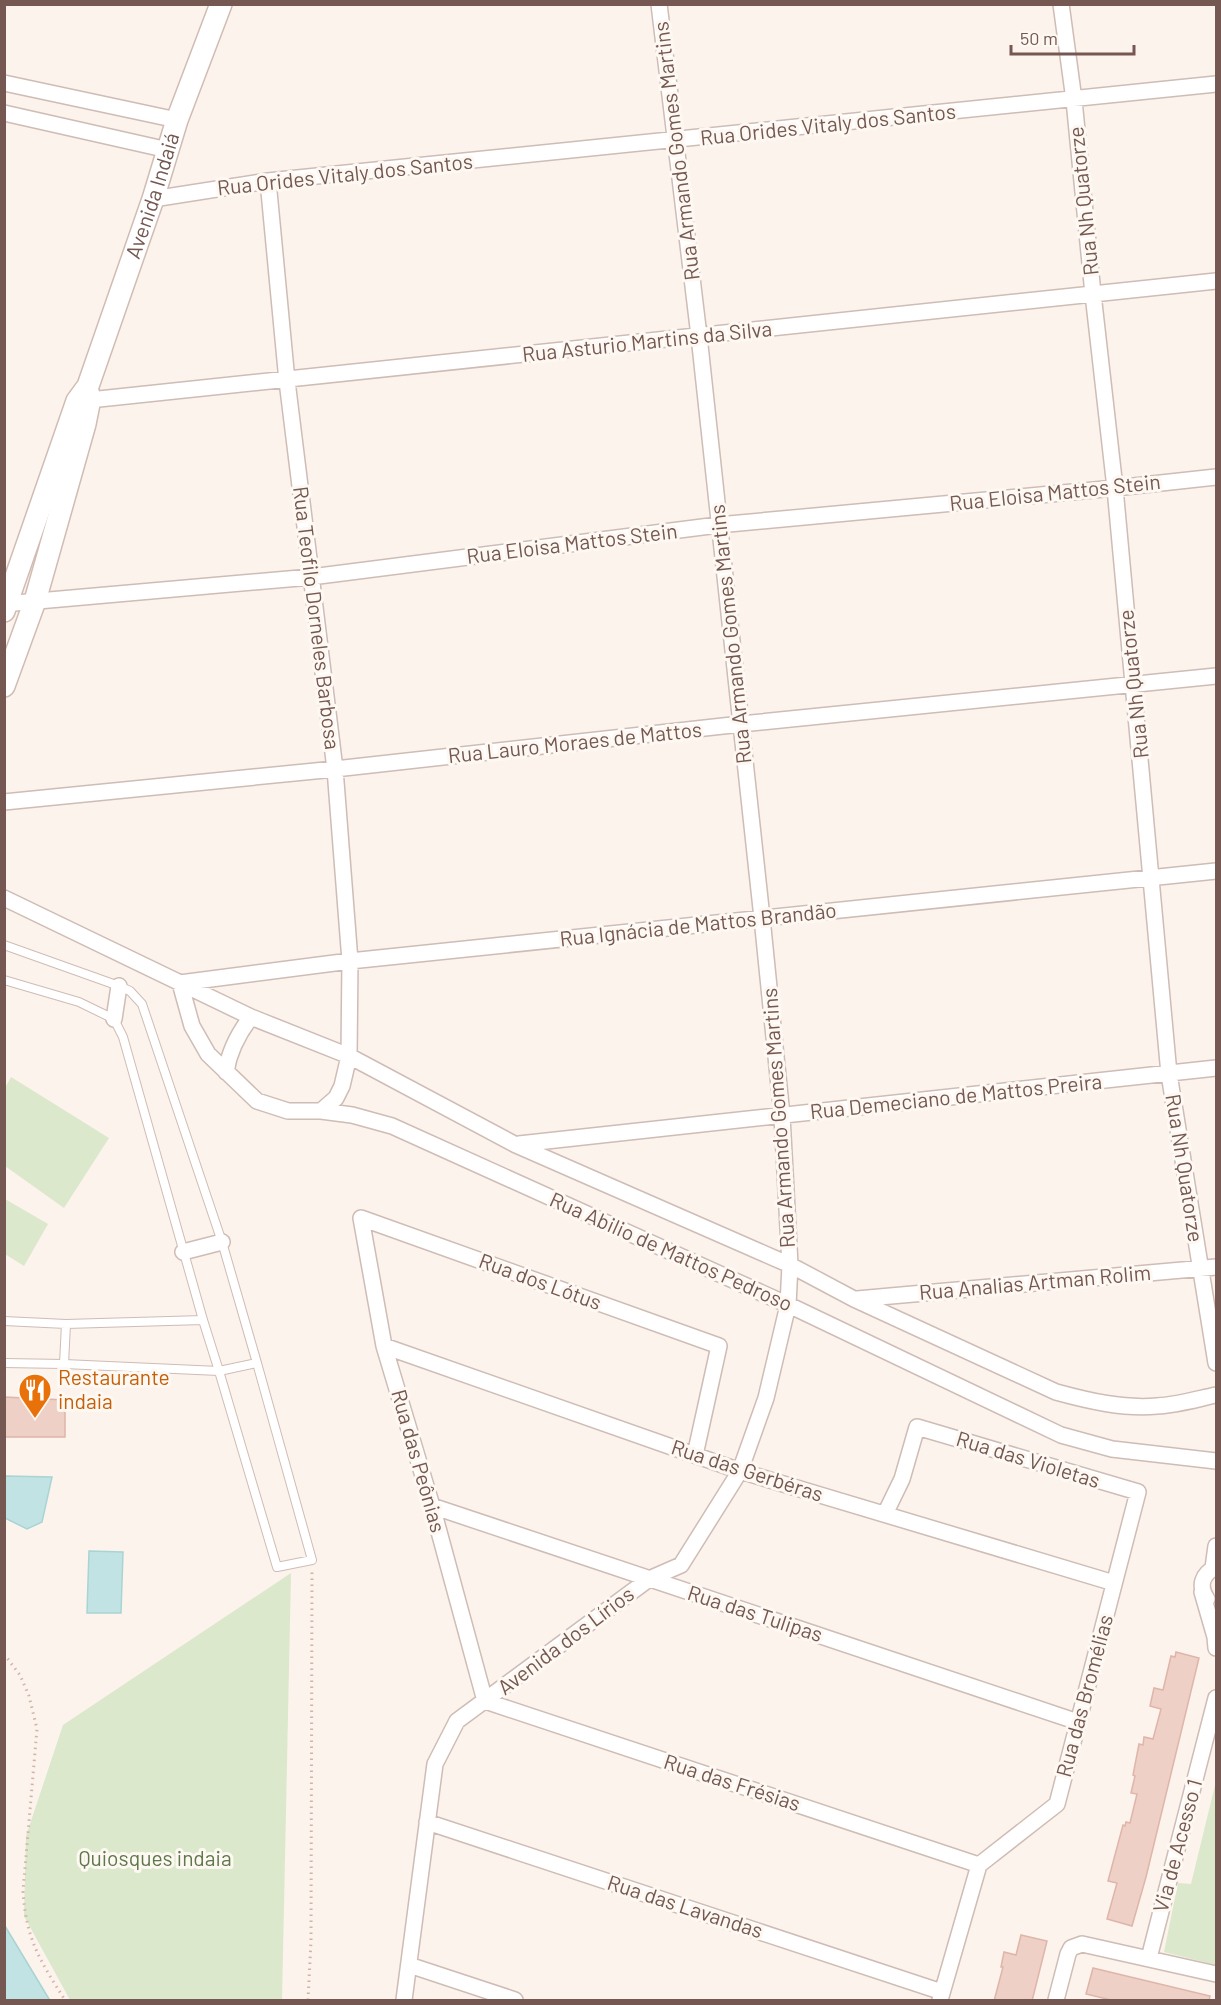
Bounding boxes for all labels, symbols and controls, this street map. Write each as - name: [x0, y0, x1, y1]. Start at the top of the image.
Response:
- scale bar: [1011, 18, 1134, 56]
- street label: Rua Armando Gomes Martins: [647, 20, 704, 282]
- text: 50 m: [1020, 27, 1058, 49]
- street label: Rua Orides Vitaly dos Santos: [699, 98, 957, 149]
- street label: Rua Nh Quatorze: [1062, 125, 1103, 277]
- street label: Avenida Indaiá: [119, 129, 183, 262]
- street label: Rua Orides Vitaly dos Santos: [216, 148, 474, 199]
- street label: Rua Asturio Martins da Silva: [521, 315, 773, 366]
- street label: Rua Eloisa Mattos Stein: [948, 468, 1162, 515]
- street label: Rua Teofilo Dorneles Barbosa: [289, 485, 346, 751]
- street label: Rua Armando Gomes Martins: [703, 503, 756, 765]
- street label: Rua Eloisa Mattos Stein: [465, 517, 679, 568]
- street label: Rua Nh Quatorze: [1112, 608, 1153, 760]
- street label: Rua Lauro Moraes de Mattos: [447, 716, 703, 767]
- street label: Rua Ignácia de Mattos Brandão: [558, 897, 837, 950]
- street label: Rua Armando Gomes Martins: [756, 987, 799, 1249]
- street label: Rua Demeciano de Mattos Preira: [809, 1068, 1103, 1123]
- street label: Rua Nh Quatorze: [1161, 1092, 1210, 1244]
- street label: Rua Abilio de Mattos Pedroso: [546, 1186, 797, 1316]
- street label: Rua dos Lótus: [476, 1247, 605, 1314]
- street label: Rua Analias Artman Rolim: [918, 1259, 1152, 1304]
- place label: Restaurante indaia: [58, 1364, 170, 1413]
- restaurant icon: Restaurante indaia: [17, 1372, 53, 1419]
- street label: Rua das Peônias: [387, 1386, 452, 1535]
- street label: Rua das Violetas: [954, 1425, 1103, 1492]
- street label: Rua das Gerbéras: [668, 1433, 827, 1506]
- street label: Rua das Tulipas: [685, 1579, 826, 1646]
- street label: Avenida dos Lírios: [492, 1580, 638, 1699]
- street label: Rua das Bromélias: [1050, 1612, 1117, 1780]
- street label: Rua das Frésias: [661, 1748, 804, 1815]
- street label: Via de Acesso 1: [1147, 1776, 1206, 1915]
- park label: Quiosques indaia: [78, 1845, 232, 1870]
- street label: Rua das Lavandas: [605, 1869, 766, 1942]

